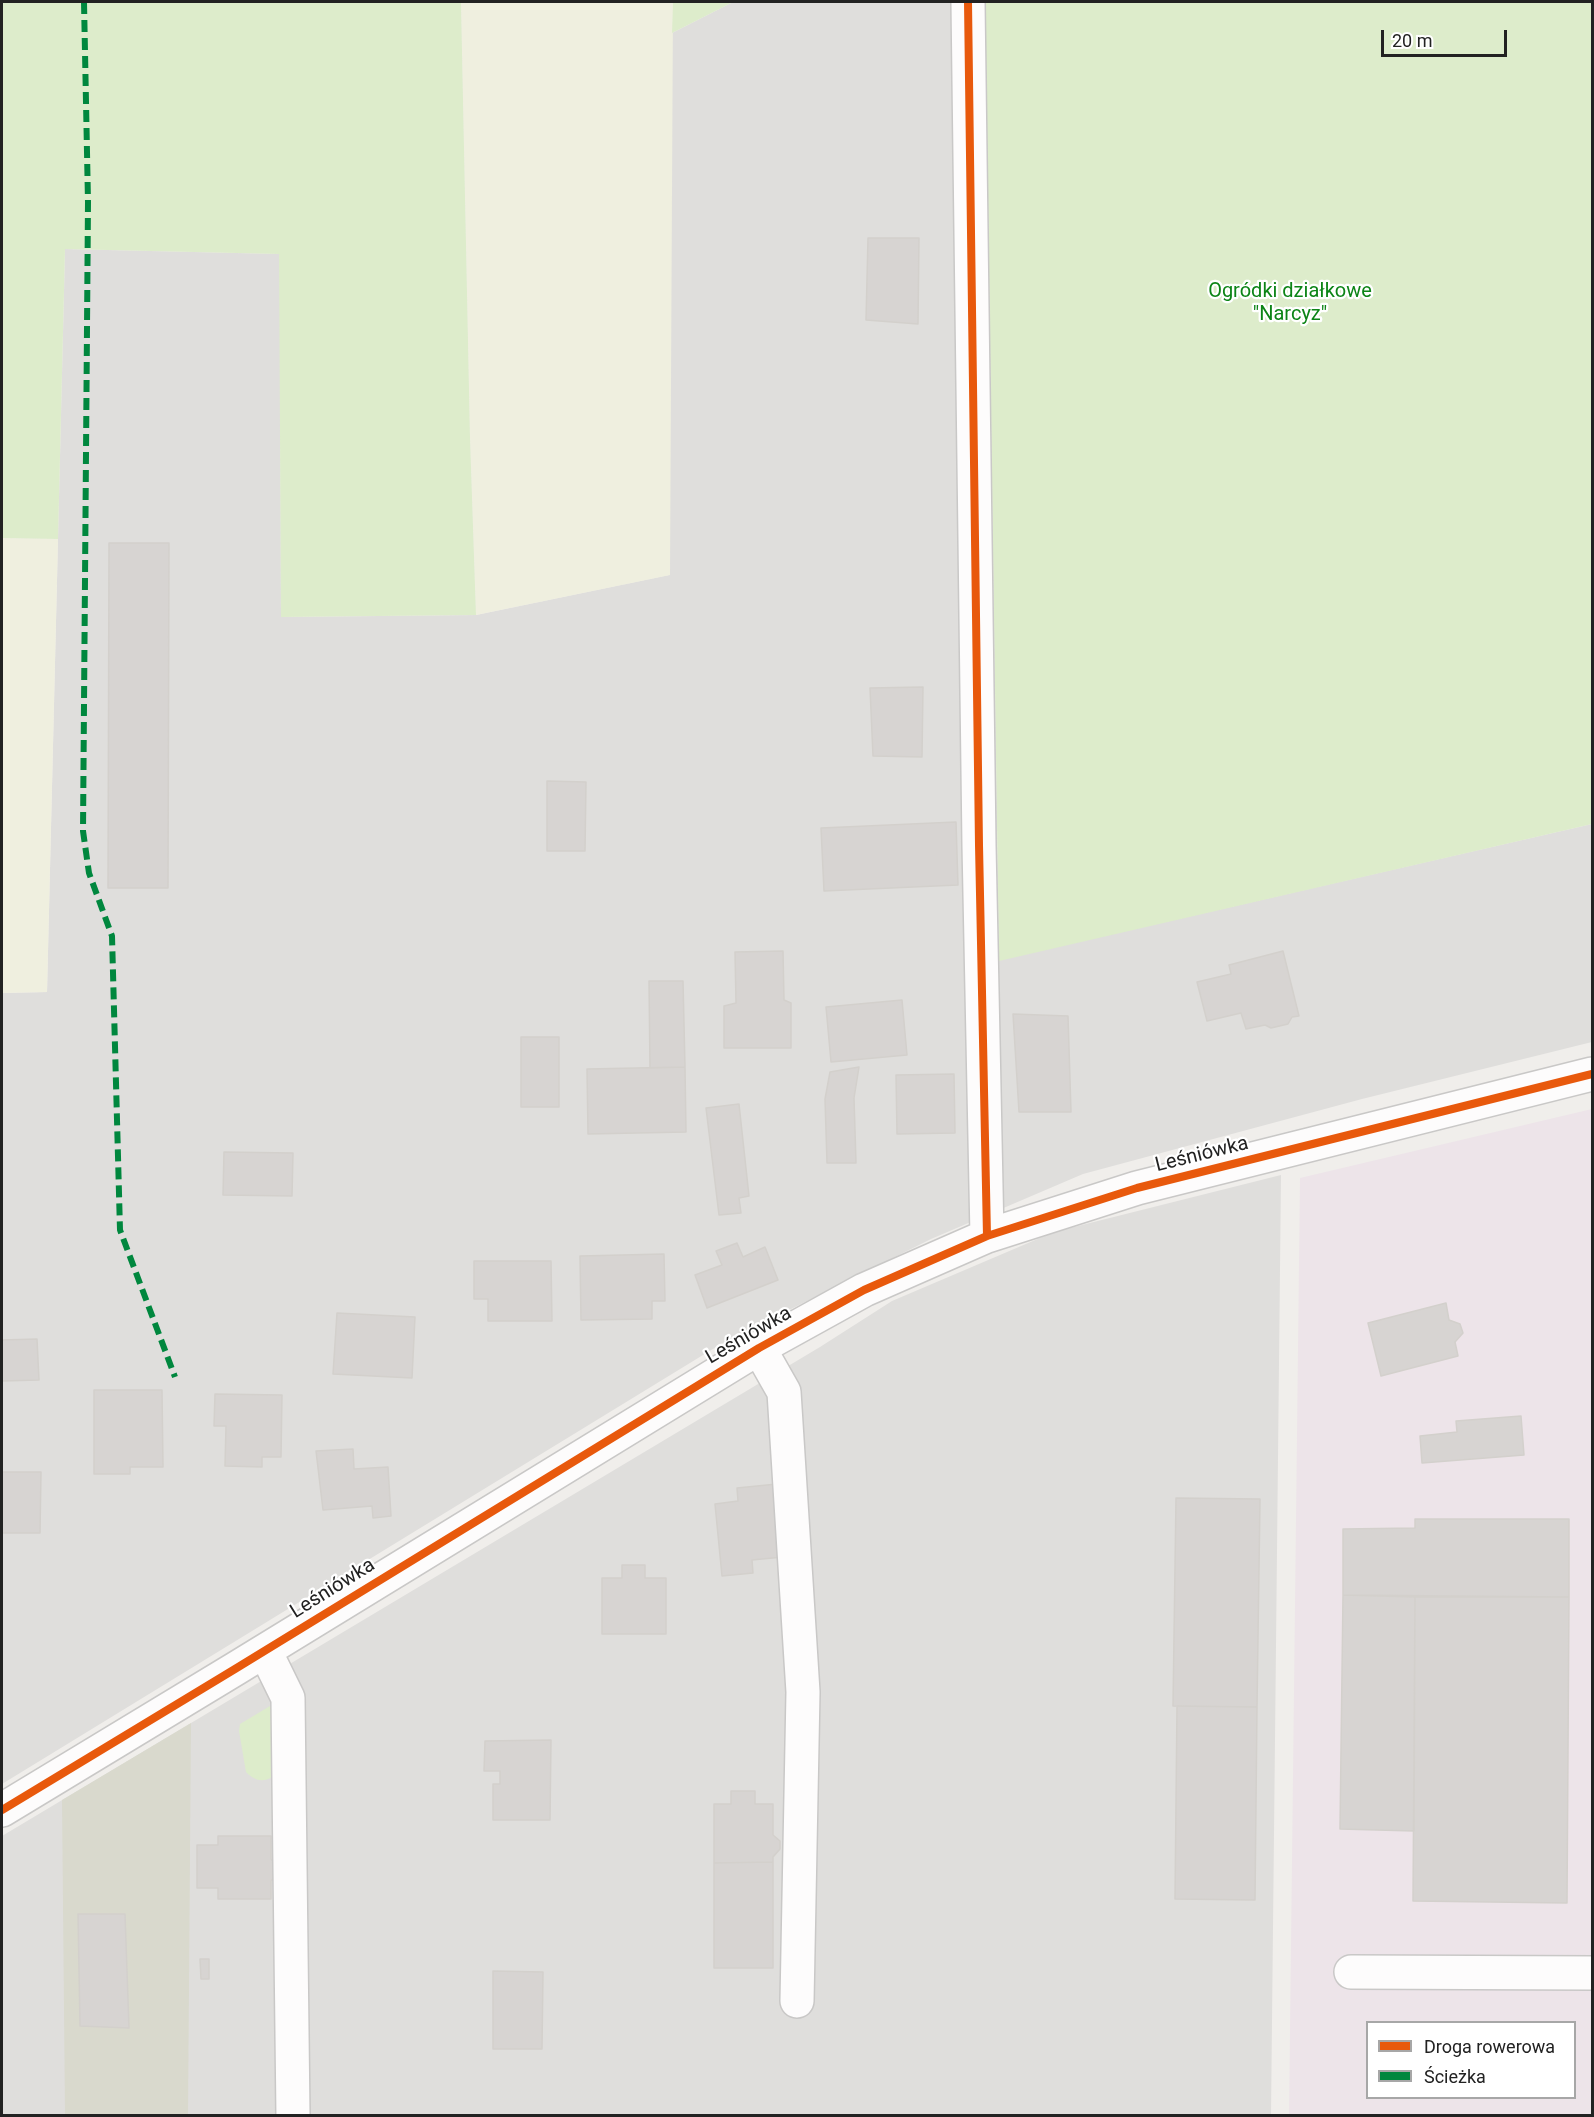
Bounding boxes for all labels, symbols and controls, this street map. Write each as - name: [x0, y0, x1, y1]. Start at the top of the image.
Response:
- scale bar: [1384, 18, 1510, 56]
- text: 20 m: [1392, 30, 1432, 51]
- park label: Ogródki działkowe "Narcyz": [1208, 280, 1372, 327]
- street label: Leśniówka: [1153, 1132, 1251, 1178]
- street label: Leśniówka: [702, 1302, 796, 1370]
- street label: Leśniówka: [286, 1554, 380, 1624]
- legend: [1366, 2021, 1576, 2099]
- text: Droga rowerowa: [1424, 2036, 1555, 2057]
- text: Ścieżka: [1424, 2066, 1486, 2087]

